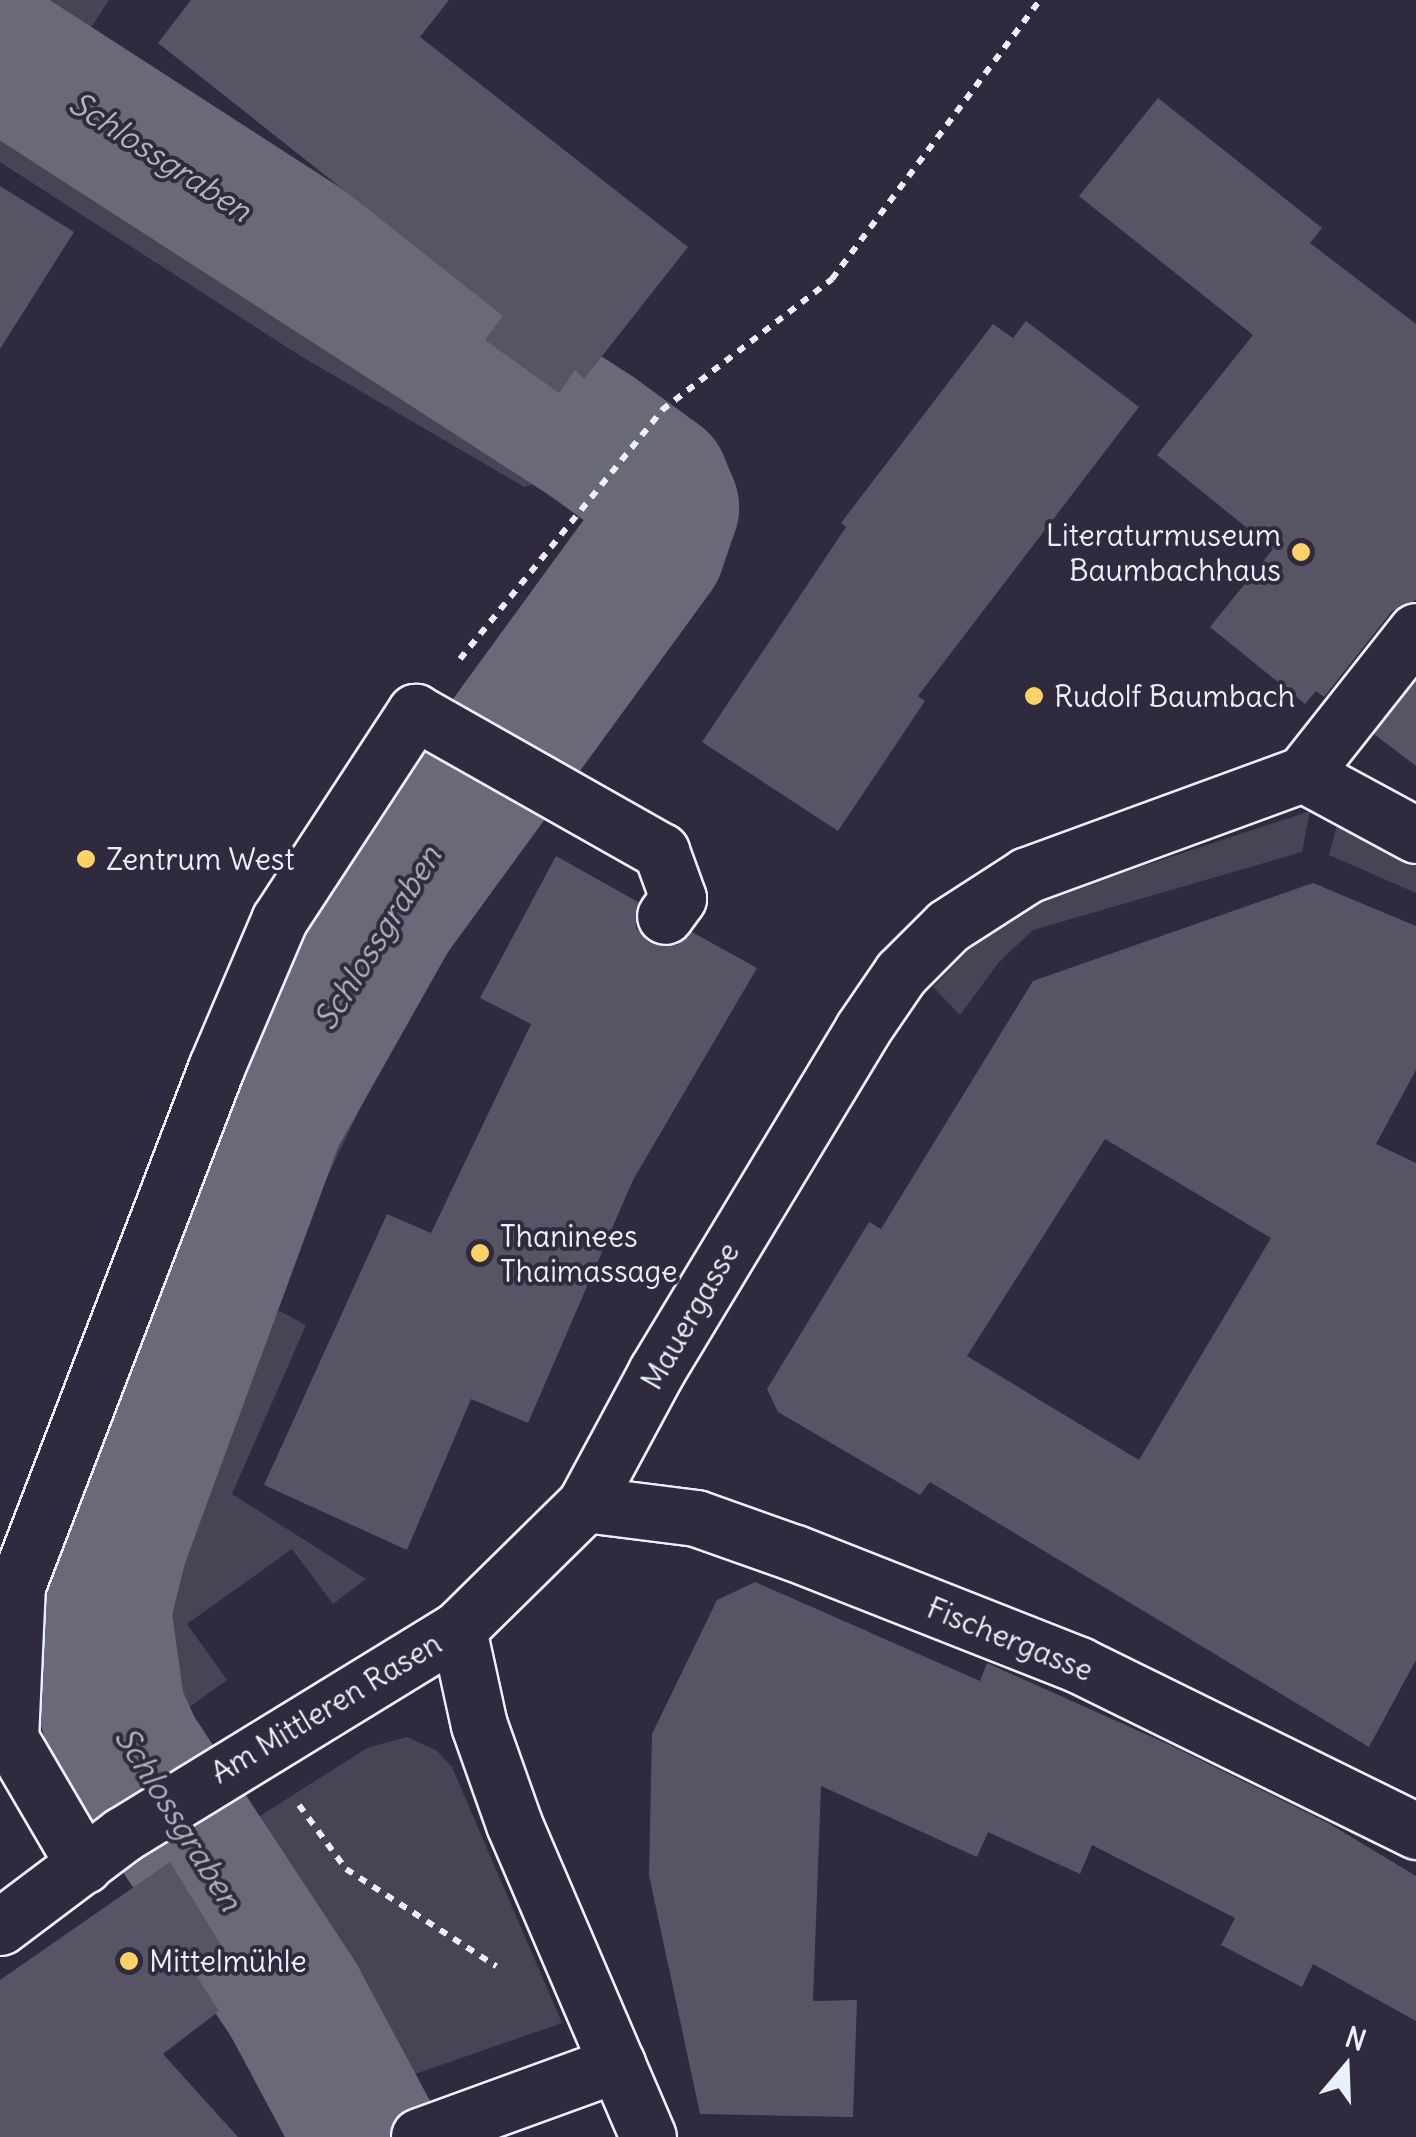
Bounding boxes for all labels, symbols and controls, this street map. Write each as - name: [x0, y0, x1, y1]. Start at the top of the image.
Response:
- water label: Schlossgraben: [62, 84, 258, 230]
- place label: Literaturmuseum Baumbachhaus: [1046, 517, 1281, 588]
- marker: Literaturmuseum Baumbachhaus: [1290, 541, 1312, 563]
- place label: Rudolf Baumbach: [1054, 678, 1295, 714]
- marker: Rudolf Baumbach: [1023, 685, 1045, 707]
- water label: Schlossgraben: [306, 839, 450, 1037]
- place label: Zentrum West: [106, 841, 295, 877]
- marker: Zentrum West: [75, 848, 97, 870]
- place label: Thaninees Thaimassage: [500, 1218, 678, 1288]
- street label: Mauergasse: [633, 1236, 747, 1396]
- marker: Thaninees Thaimassage: [469, 1242, 491, 1264]
- street label: Fischergasse: [922, 1589, 1098, 1689]
- street label: Am Mittleren Rasen: [204, 1625, 448, 1791]
- water label: Schlossgraben: [106, 1720, 250, 1918]
- place label: Mittelmühle: [149, 1943, 307, 1979]
- marker: Mittelmühle: [118, 1950, 140, 1972]
- north arrow: [1296, 2017, 1396, 2117]
- text: N: [1341, 2018, 1371, 2059]

